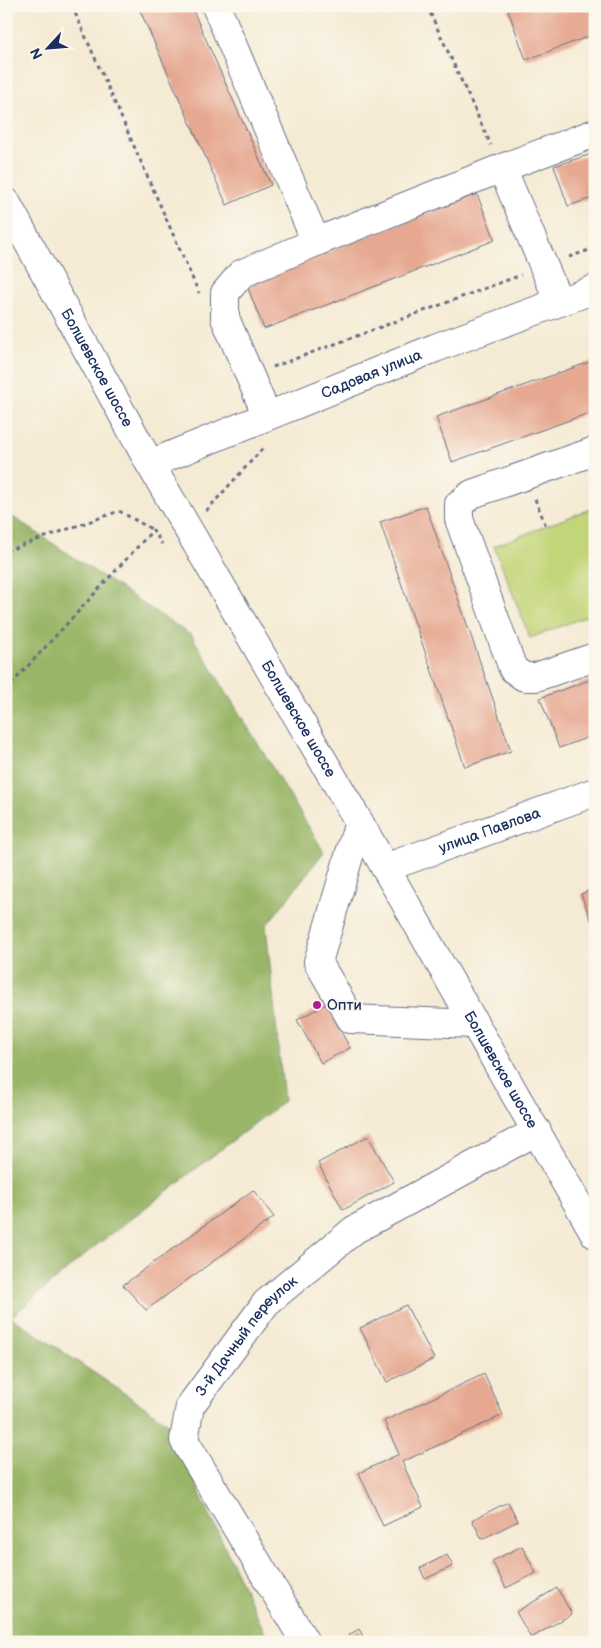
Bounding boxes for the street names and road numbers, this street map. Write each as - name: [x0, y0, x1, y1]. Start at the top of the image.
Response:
- street label: Болшевское шоссе: [57, 305, 137, 430]
- street label: Садовая улица: [318, 345, 424, 403]
- street label: Болшевское шоссе: [257, 657, 340, 781]
- street label: улица Павлова: [436, 803, 543, 857]
- street label: Болшевское шоссе: [460, 1008, 542, 1132]
- street label: 3-й Дачный переулок: [191, 1271, 301, 1400]

